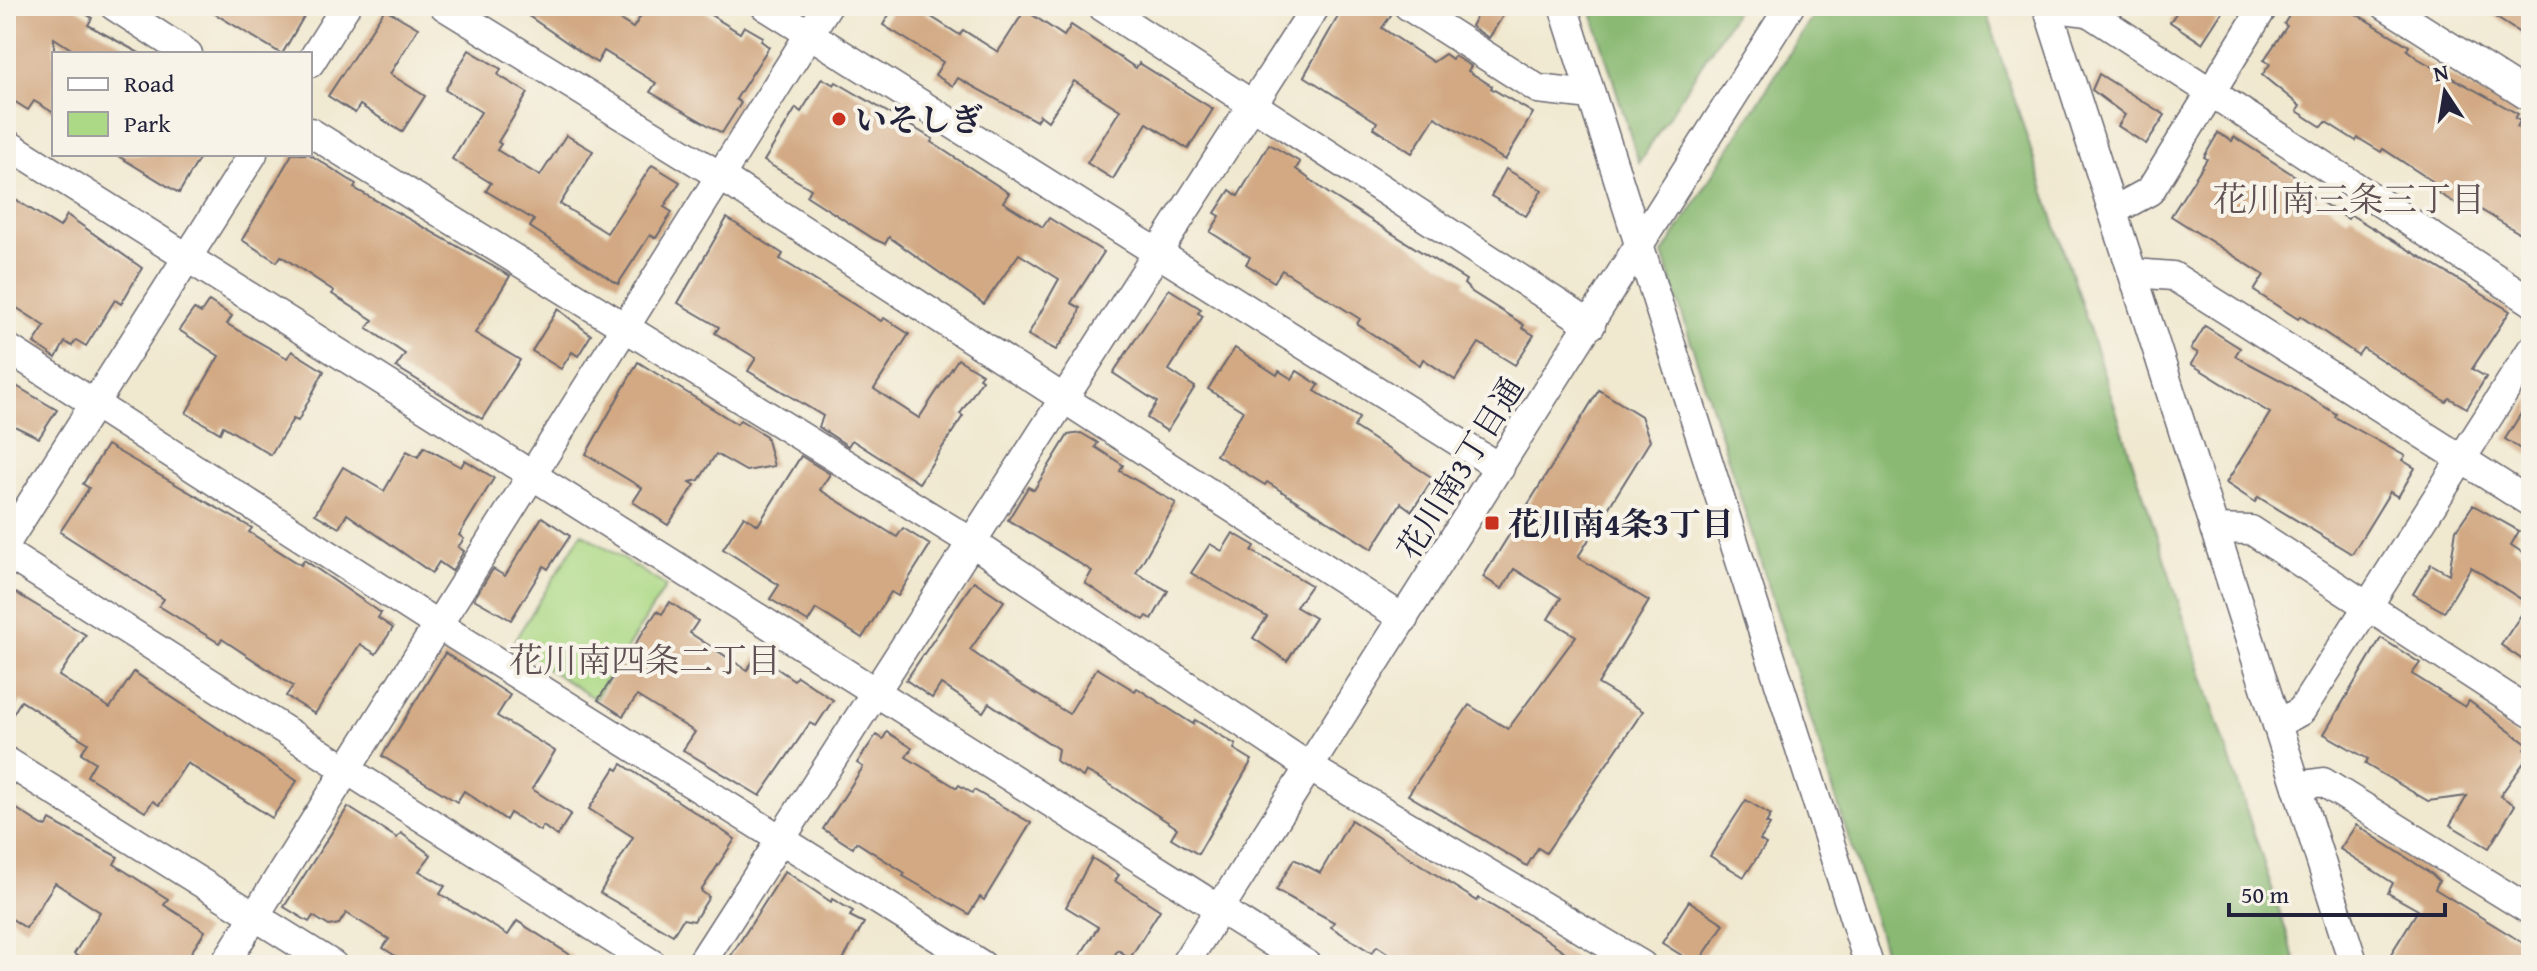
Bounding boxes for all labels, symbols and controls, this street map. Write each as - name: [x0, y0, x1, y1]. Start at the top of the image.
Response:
- legend: [52, 52, 312, 156]
- north arrow: [2405, 52, 2485, 132]
- text: N: [2430, 55, 2452, 90]
- text: Road: [124, 66, 174, 101]
- place label: いそしぎ: [855, 96, 983, 143]
- text: Park: [124, 106, 171, 141]
- marker: いそしぎ: [830, 110, 848, 128]
- district label: 花川南三条三丁目: [2213, 174, 2485, 223]
- street label: 花川南3丁目通: [1385, 368, 1535, 568]
- place label: 花川南4条3丁目: [1508, 500, 1733, 547]
- marker: 花川南4条3丁目: [1483, 514, 1501, 532]
- district label: 花川南四条二丁目: [509, 635, 781, 684]
- scale bar: [2229, 867, 2445, 917]
- text: 50 m: [2241, 877, 2289, 912]

